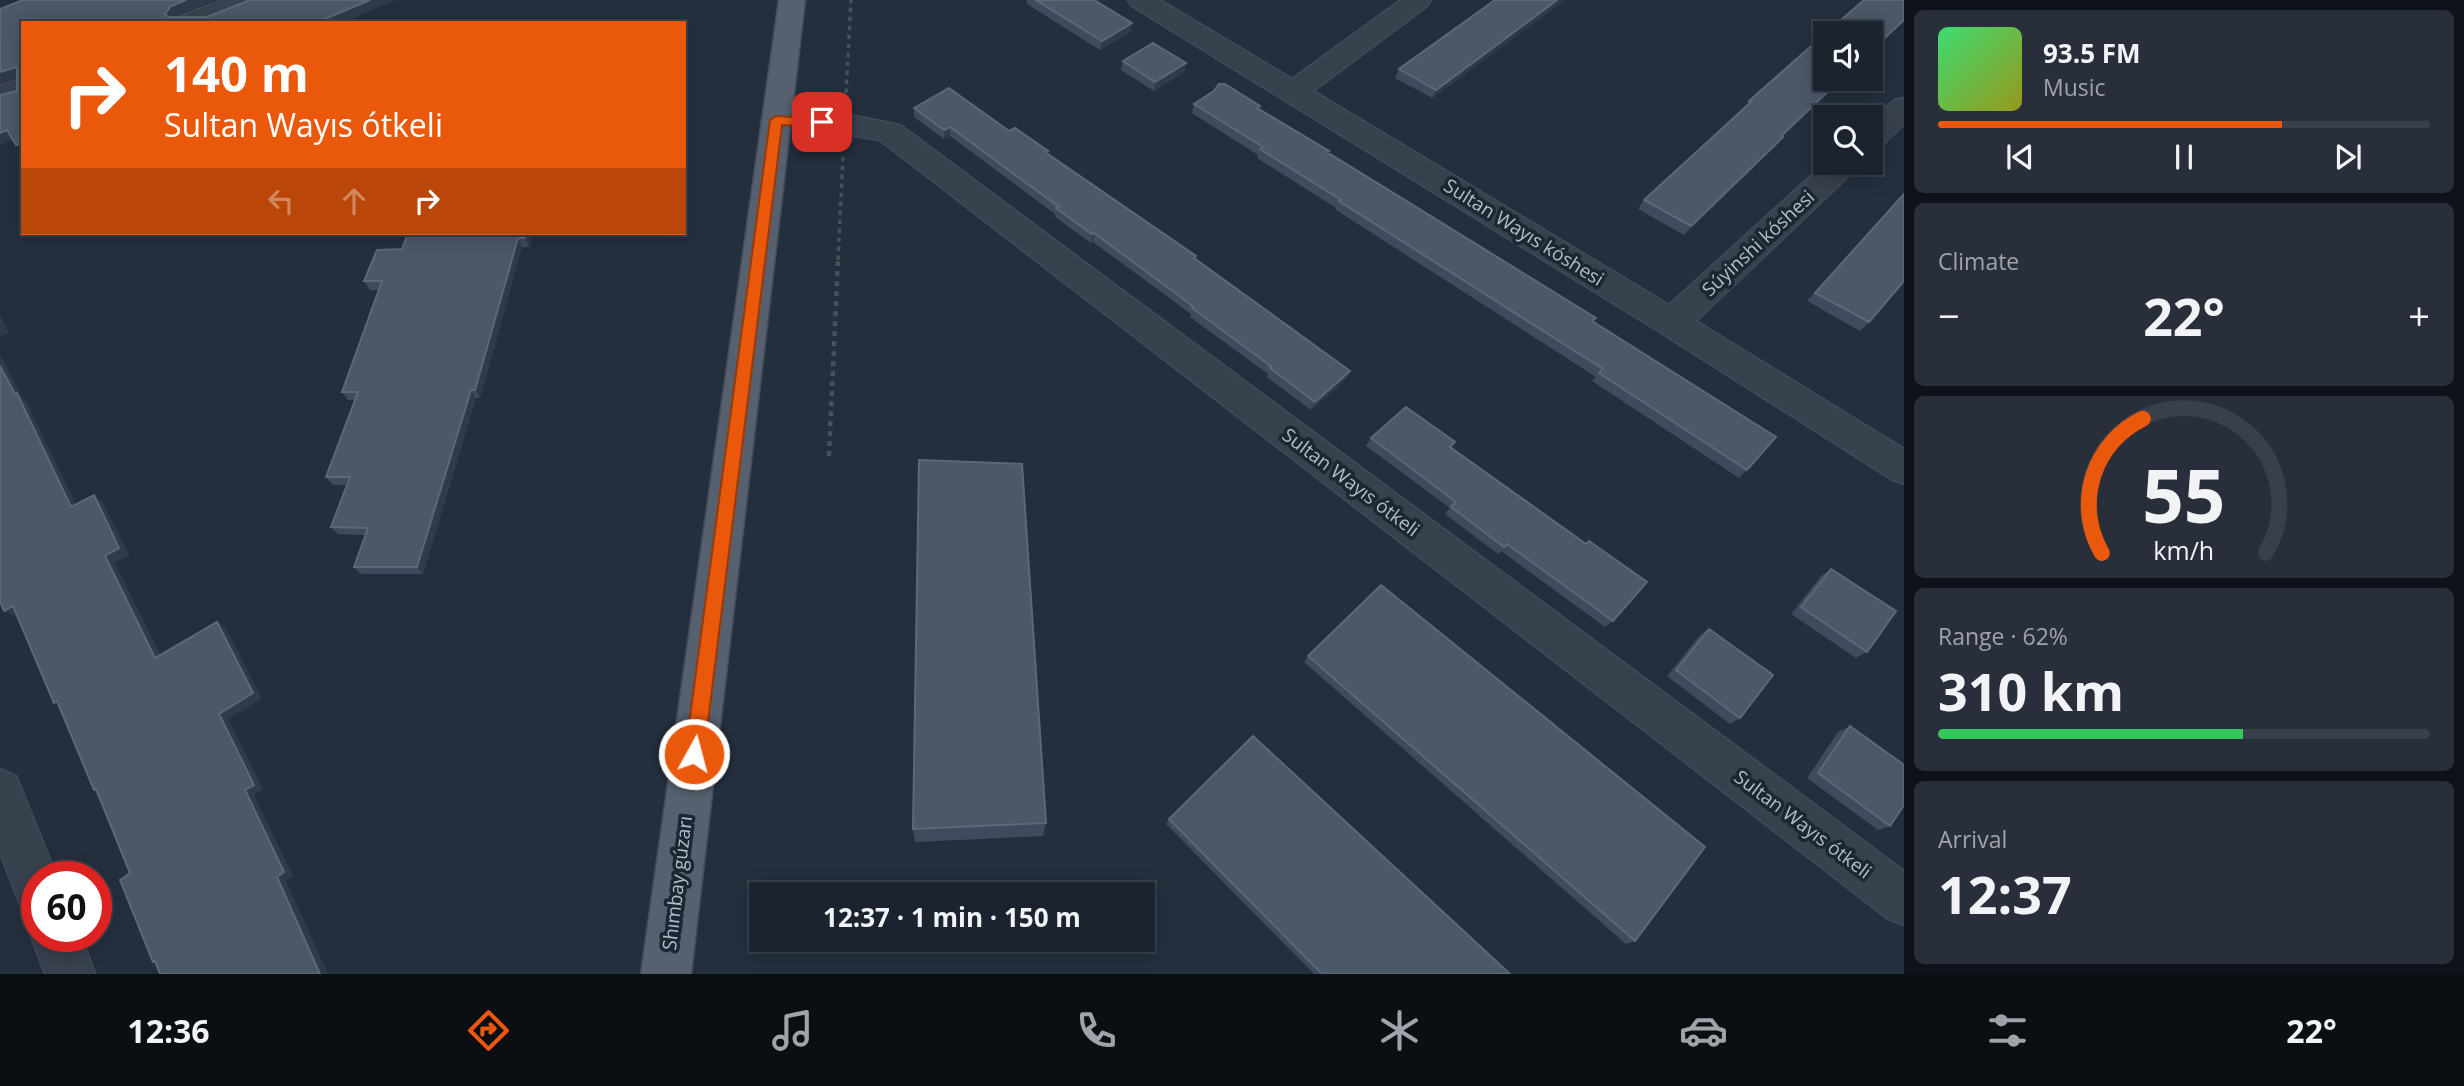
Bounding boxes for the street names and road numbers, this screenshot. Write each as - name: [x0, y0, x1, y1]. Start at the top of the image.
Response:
- street label: Sultan Wayıs kóshesi: [1439, 172, 1609, 292]
- street label: Súyinshi kóshesi: [1696, 184, 1820, 302]
- street label: Sultan Wayıs ótkeli: [1277, 422, 1425, 542]
- street label: Sultan Wayıs ótkeli: [1729, 764, 1877, 884]
- street label: Shımbay gúzarı: [656, 814, 698, 952]

